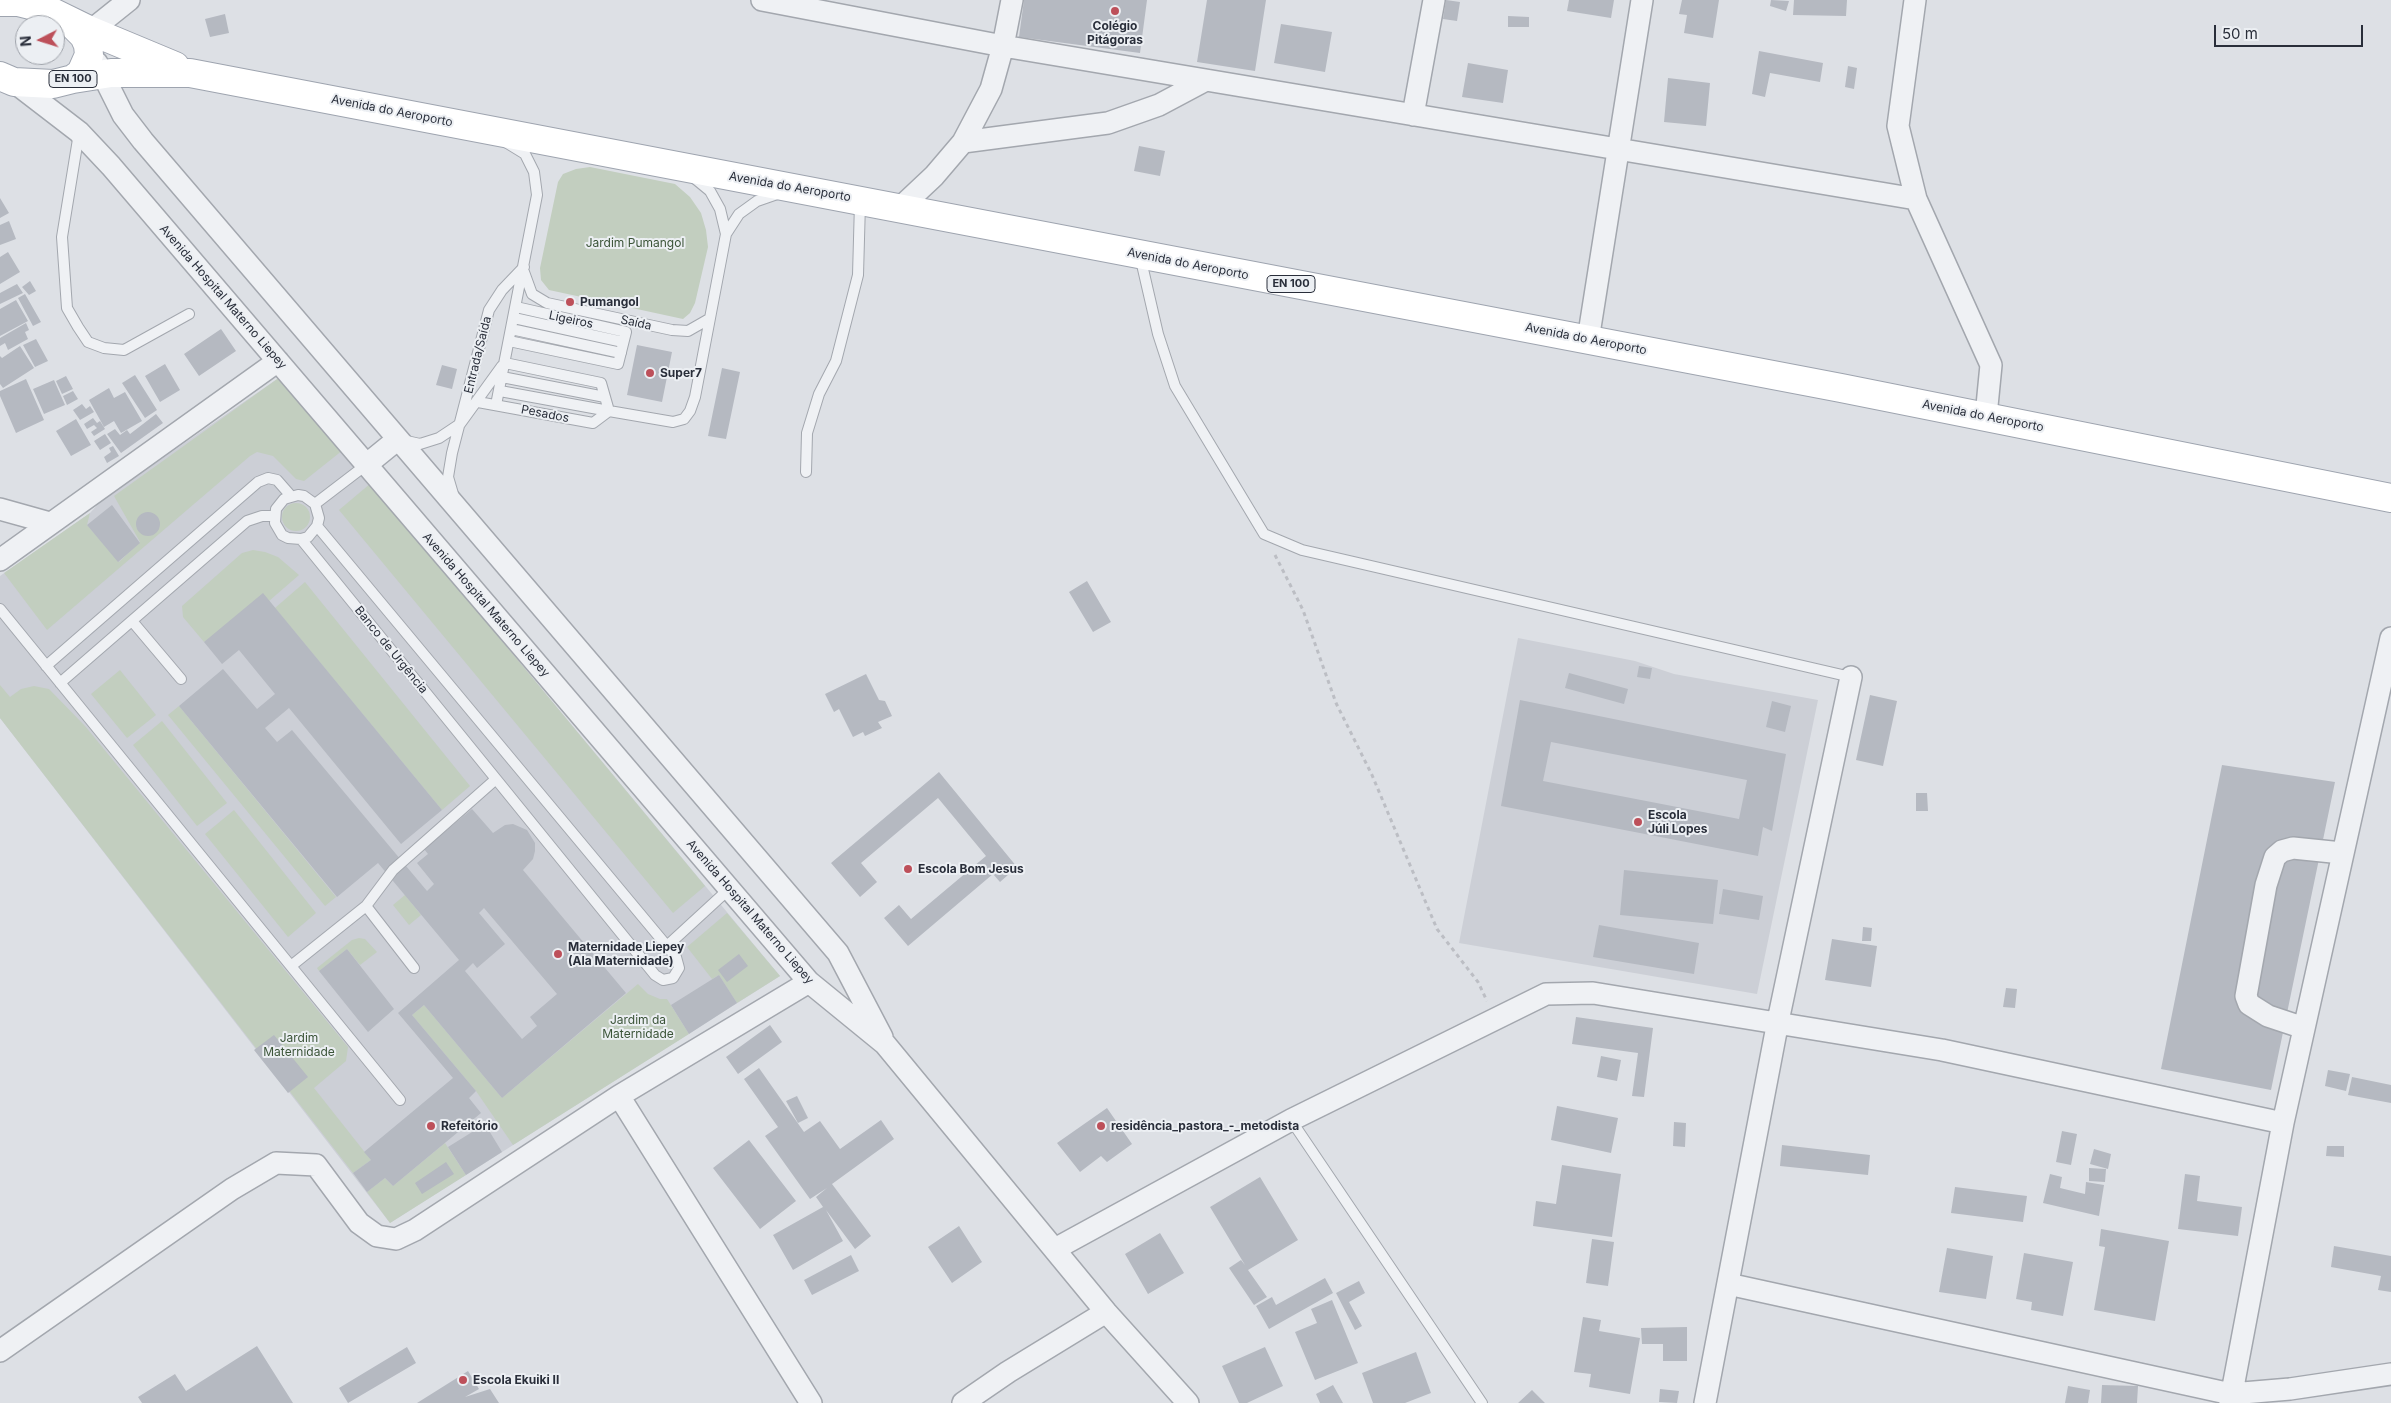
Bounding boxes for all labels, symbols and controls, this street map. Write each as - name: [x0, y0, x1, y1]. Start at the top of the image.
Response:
- marker: Colégio Pitágoras: [1109, 5, 1121, 17]
- north arrow: [15, 15, 65, 65]
- scale bar: [2216, 15, 2365, 47]
- place label: Colégio Pitágoras: [1087, 19, 1143, 47]
- text: 50 m: [2222, 24, 2258, 43]
- text: N: [17, 35, 34, 47]
- road number: EN 100: [49, 70, 97, 88]
- street label: Avenida do Aeroporto: [330, 92, 454, 130]
- street label: Avenida do Aeroporto: [728, 169, 852, 205]
- street label: Avenida Hospital Materno Liepey: [156, 222, 290, 372]
- park label: Jardim Pumangol: [586, 236, 684, 250]
- street label: Avenida do Aeroporto: [1126, 245, 1250, 283]
- road number: EN 100: [1267, 276, 1315, 292]
- place label: Pumangol: [580, 295, 639, 309]
- marker: Pumangol: [564, 296, 576, 308]
- street label: Ligeiros: [548, 308, 594, 332]
- street label: Saída: [619, 313, 653, 333]
- street label: Entrada/Saída: [461, 315, 495, 395]
- street label: Avenida do Aeroporto: [1524, 320, 1648, 358]
- place label: Super7: [660, 366, 702, 380]
- marker: Super7: [644, 367, 656, 379]
- street label: Avenida do Aeroporto: [1921, 397, 2045, 435]
- street label: Pesados: [520, 402, 570, 426]
- street label: Avenida Hospital Materno Liepey: [419, 530, 553, 680]
- street label: Banco de Urgência: [351, 603, 431, 697]
- place label: Escola Júli Lopes: [1648, 808, 1707, 836]
- marker: Escola Júli Lopes: [1632, 816, 1644, 828]
- street label: Avenida Hospital Materno Liepey: [683, 837, 817, 987]
- place label: Escola Bom Jesus: [918, 862, 1024, 876]
- marker: Escola Bom Jesus: [902, 863, 914, 875]
- place label: Maternidade Liepey (Ala Maternidade): [568, 940, 684, 968]
- marker: Maternidade Liepey (Ala Maternidade): [552, 948, 564, 960]
- park label: Jardim da Maternidade: [602, 1013, 674, 1041]
- park label: Jardim Maternidade: [263, 1031, 335, 1059]
- place label: Refeitório: [441, 1119, 498, 1133]
- place label: residência_pastora_-_metodista: [1111, 1119, 1299, 1133]
- marker: Refeitório: [425, 1120, 437, 1132]
- marker: residência_pastora_-_metodista: [1095, 1120, 1107, 1132]
- place label: Escola Ekuiki II: [473, 1373, 559, 1387]
- marker: Escola Ekuiki II: [457, 1374, 469, 1386]

